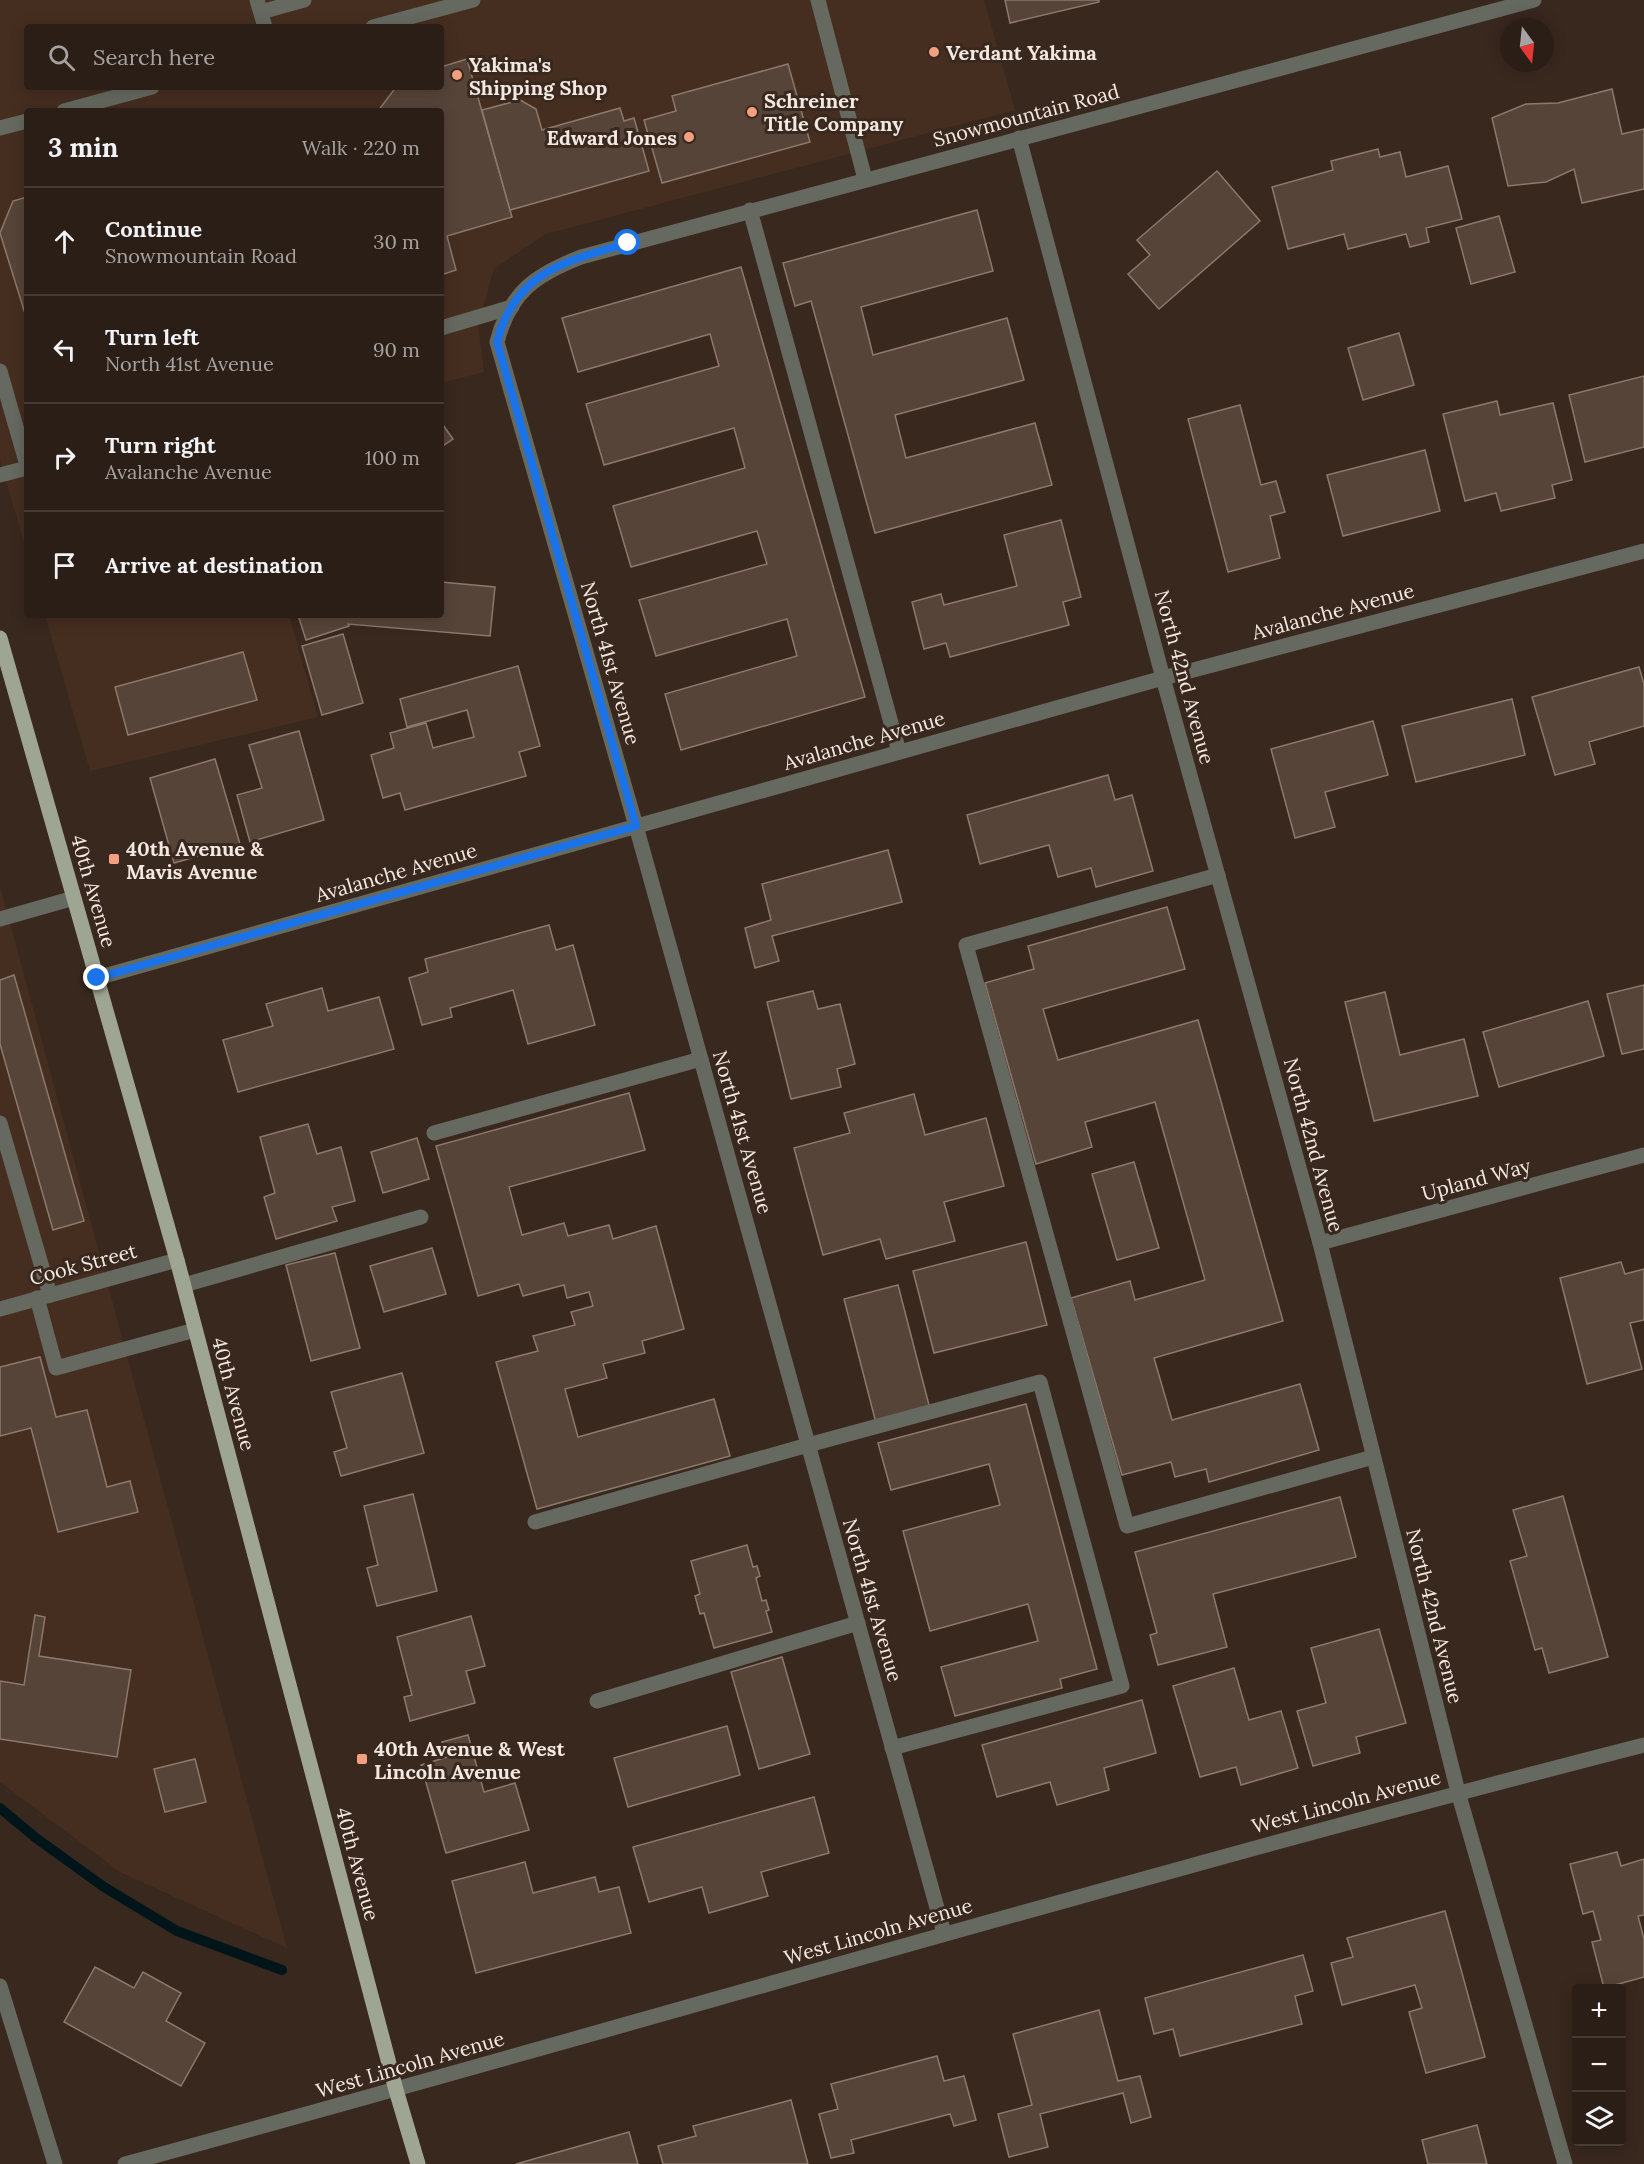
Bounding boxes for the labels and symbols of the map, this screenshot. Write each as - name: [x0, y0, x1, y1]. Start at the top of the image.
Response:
- north arrow: [1500, 18, 1554, 72]
- place label: Verdant Yakima: [946, 40, 1097, 65]
- marker: Verdant Yakima: [927, 45, 941, 59]
- place label: Yakima's Shipping Shop: [469, 52, 607, 100]
- marker: Yakima's Shipping Shop: [450, 68, 464, 82]
- street label: Snowmountain Road: [930, 78, 1122, 152]
- place label: Schreiner Title Company: [764, 88, 903, 136]
- marker: Schreiner Title Company: [745, 105, 759, 119]
- place label: Edward Jones: [547, 125, 677, 150]
- marker: Edward Jones: [682, 130, 696, 144]
- route start: [614, 229, 640, 255]
- street label: Avalanche Avenue: [1248, 577, 1417, 645]
- street label: North 41st Avenue: [576, 578, 646, 748]
- street label: North 42nd Avenue: [1150, 587, 1220, 767]
- street label: Avalanche Avenue: [779, 705, 948, 775]
- street label: 40th Avenue: [66, 832, 122, 950]
- place label: 40th Avenue & Mavis Avenue: [126, 836, 264, 884]
- street label: Avalanche Avenue: [311, 837, 480, 907]
- marker: 40th Avenue & Mavis Avenue: [107, 852, 121, 866]
- route end: [83, 964, 109, 990]
- street label: North 41st Avenue: [708, 1047, 778, 1217]
- street label: North 42nd Avenue: [1279, 1055, 1349, 1235]
- street label: Upland Way: [1419, 1152, 1534, 1206]
- street label: Cook Street: [27, 1238, 140, 1290]
- street label: 40th Avenue: [207, 1335, 261, 1453]
- street label: North 41st Avenue: [838, 1515, 908, 1685]
- street label: North 42nd Avenue: [1401, 1526, 1469, 1706]
- place label: 40th Avenue & West Lincoln Avenue: [374, 1736, 565, 1784]
- marker: 40th Avenue & West Lincoln Avenue: [355, 1752, 369, 1766]
- street label: West Lincoln Avenue: [1249, 1764, 1443, 1838]
- street label: 40th Avenue: [331, 1805, 385, 1923]
- street label: West Lincoln Avenue: [781, 1892, 975, 1970]
- street label: West Lincoln Avenue: [313, 2025, 507, 2103]

